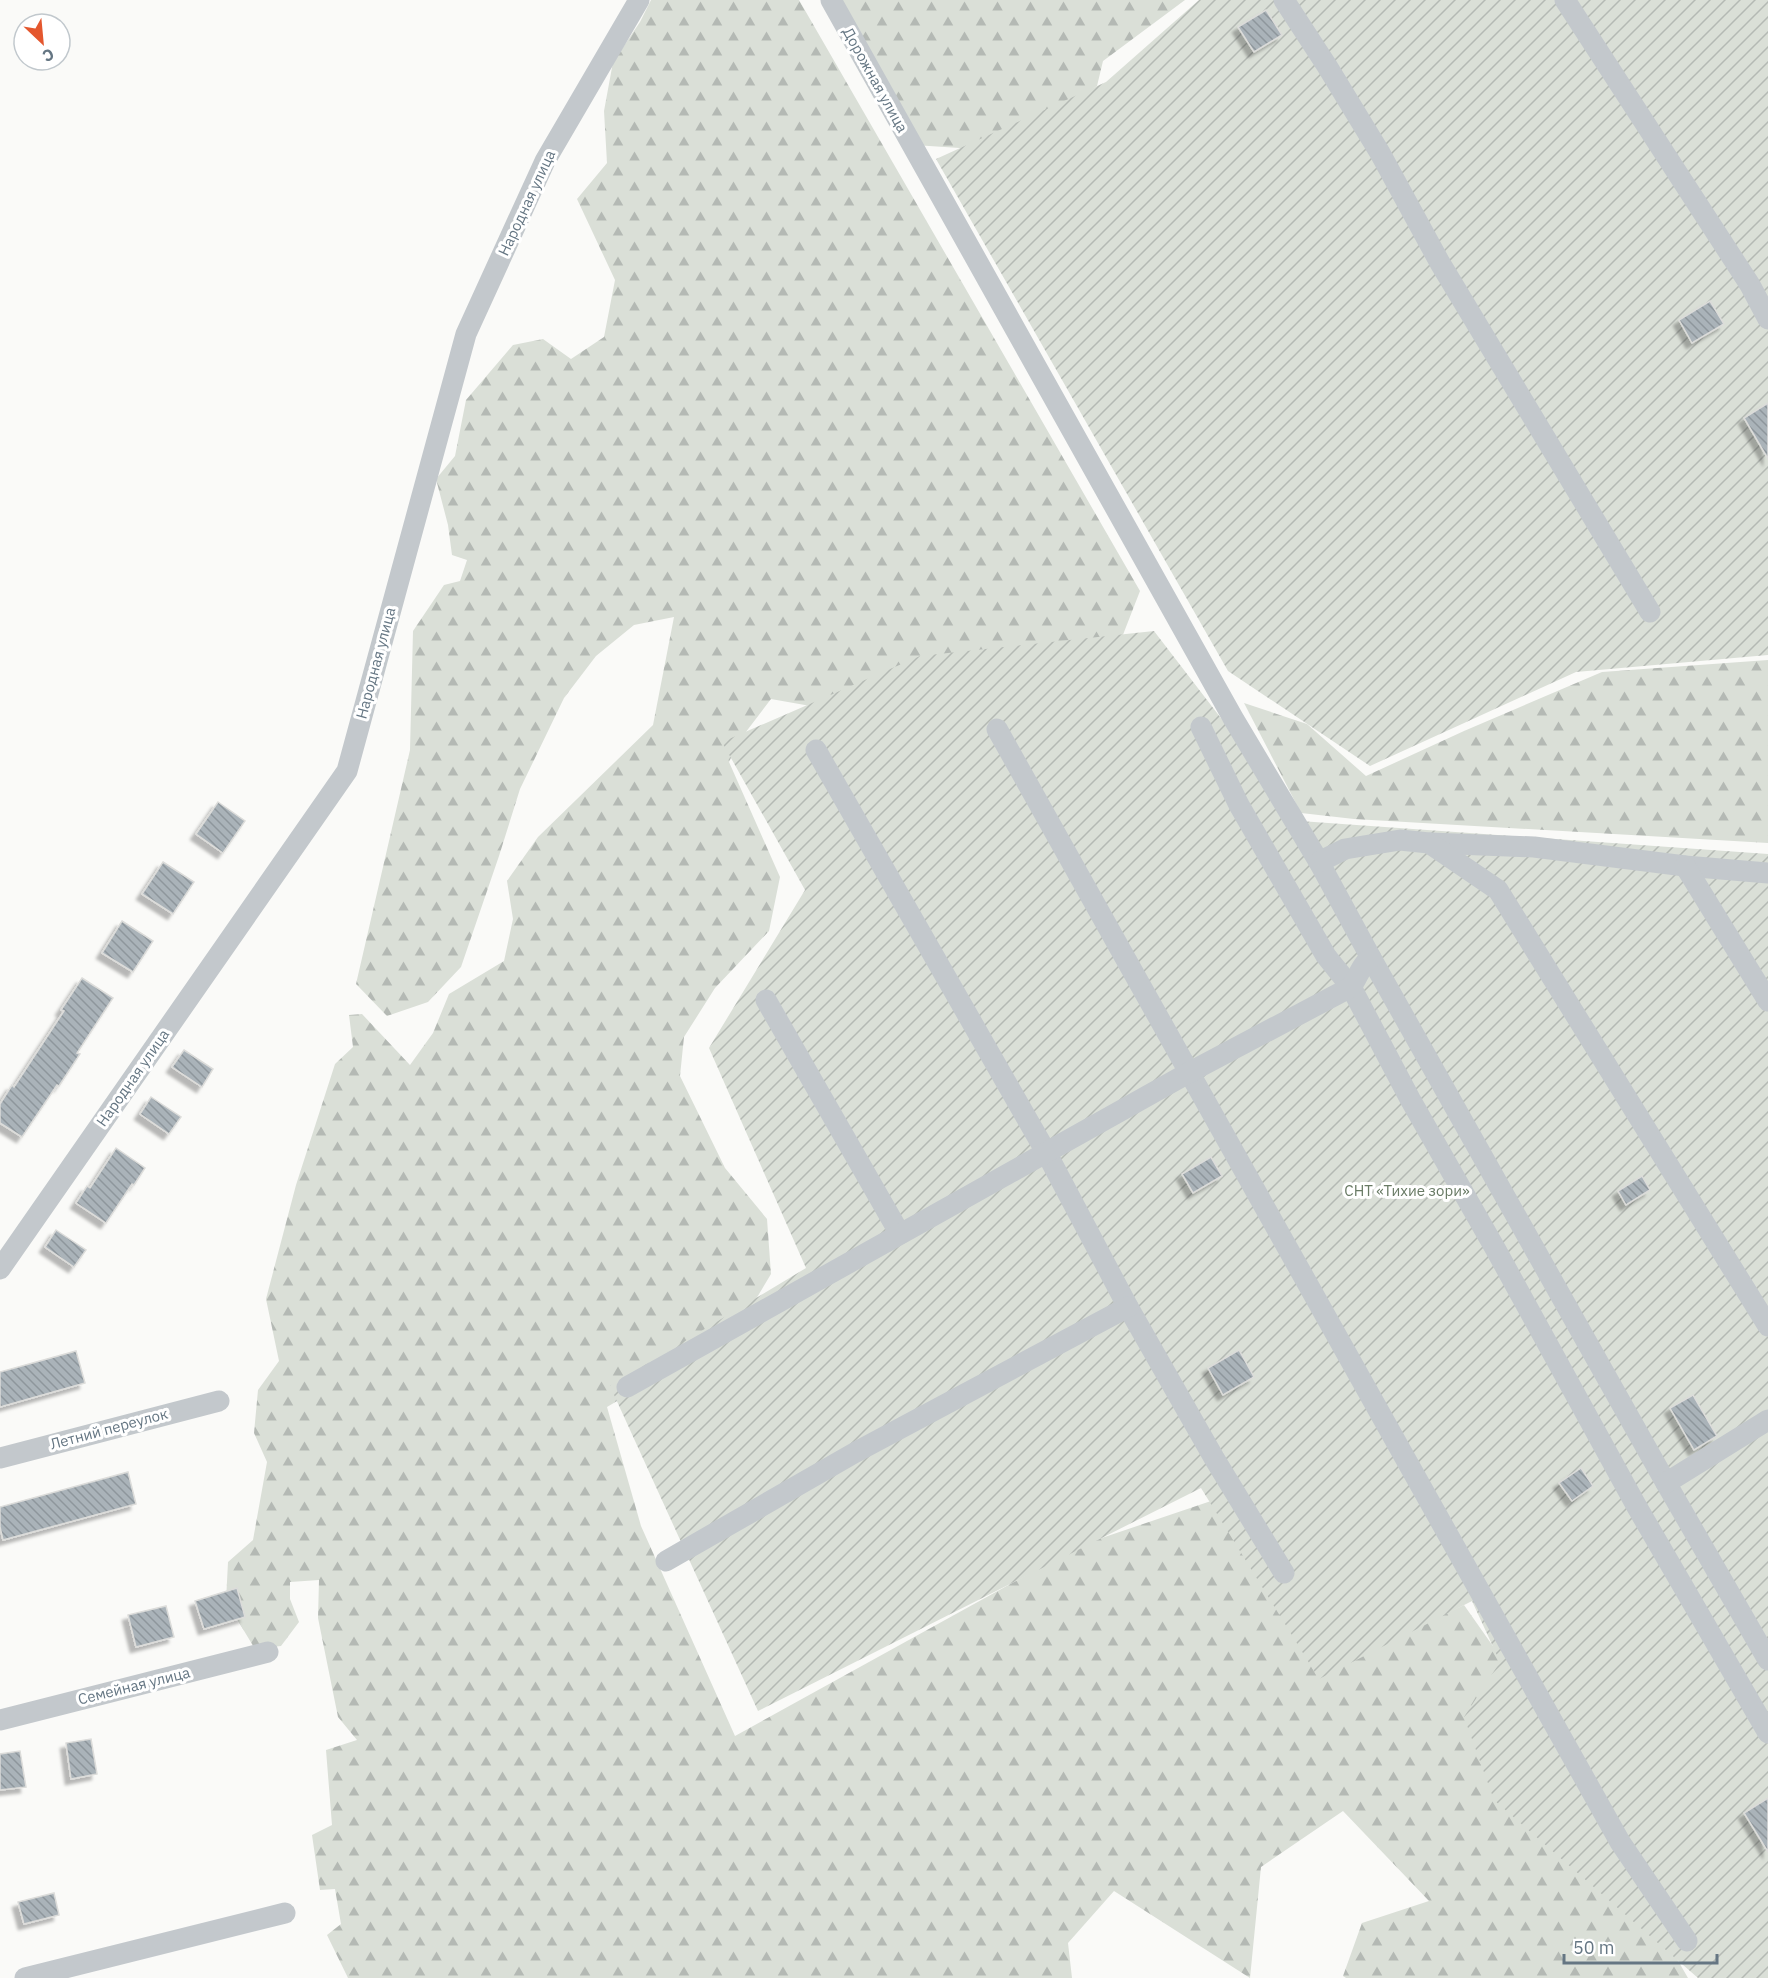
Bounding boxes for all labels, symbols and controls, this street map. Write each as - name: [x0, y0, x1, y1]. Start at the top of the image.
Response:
- north arrow: [12, 12, 72, 72]
- street label: Дорожная улица: [839, 24, 912, 136]
- text: С: [40, 44, 58, 67]
- street label: Народная улица: [494, 147, 559, 259]
- street label: Народная улица: [352, 605, 400, 721]
- street label: Народная улица: [92, 1025, 173, 1130]
- park label: СНТ «Тихие зори»: [1344, 1181, 1470, 1200]
- street label: Летний переулок: [48, 1404, 170, 1453]
- street label: Семейная улица: [76, 1662, 192, 1709]
- scale bar: [1564, 1927, 1717, 1965]
- text: 50 m: [1573, 1936, 1615, 1959]

